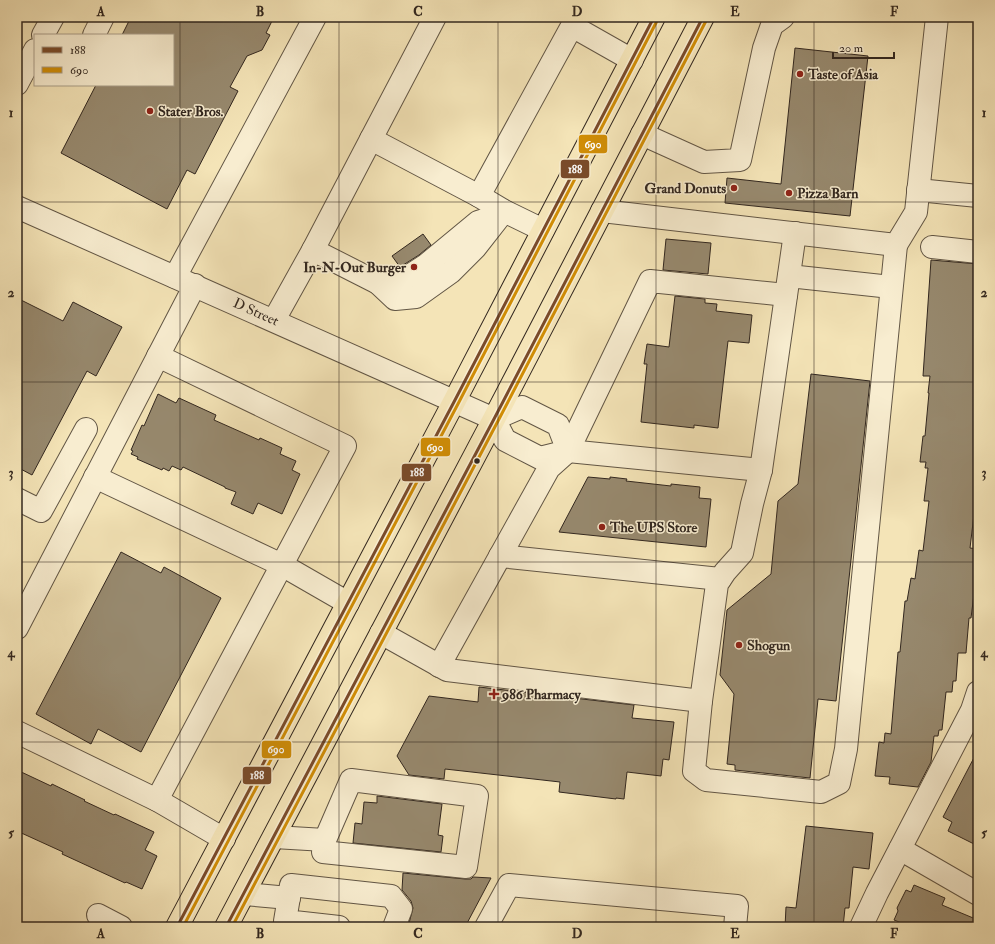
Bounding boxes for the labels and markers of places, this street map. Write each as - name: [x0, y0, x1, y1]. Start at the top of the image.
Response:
- place label: Taste of Asia: [807, 66, 879, 83]
- marker: Taste of Asia: [795, 69, 805, 79]
- place label: Stater Bros.: [158, 103, 223, 120]
- marker: Stater Bros.: [145, 106, 155, 116]
- place label: Grand Donuts: [644, 180, 726, 197]
- marker: Grand Donuts: [729, 183, 739, 193]
- place label: Pizza Barn: [797, 185, 859, 202]
- marker: Pizza Barn: [784, 188, 794, 198]
- place label: In-N-Out Burger: [303, 259, 407, 277]
- marker: In-N-Out Burger: [409, 262, 419, 272]
- unlabelled marker: [472, 456, 482, 466]
- place label: The UPS Store: [609, 519, 697, 536]
- marker: The UPS Store: [597, 522, 607, 532]
- place label: Shogun: [747, 637, 791, 655]
- marker: Shogun: [734, 640, 744, 650]
- place label: 986 Pharmacy: [500, 686, 582, 704]
- marker: 986 Pharmacy: [489, 689, 499, 699]

